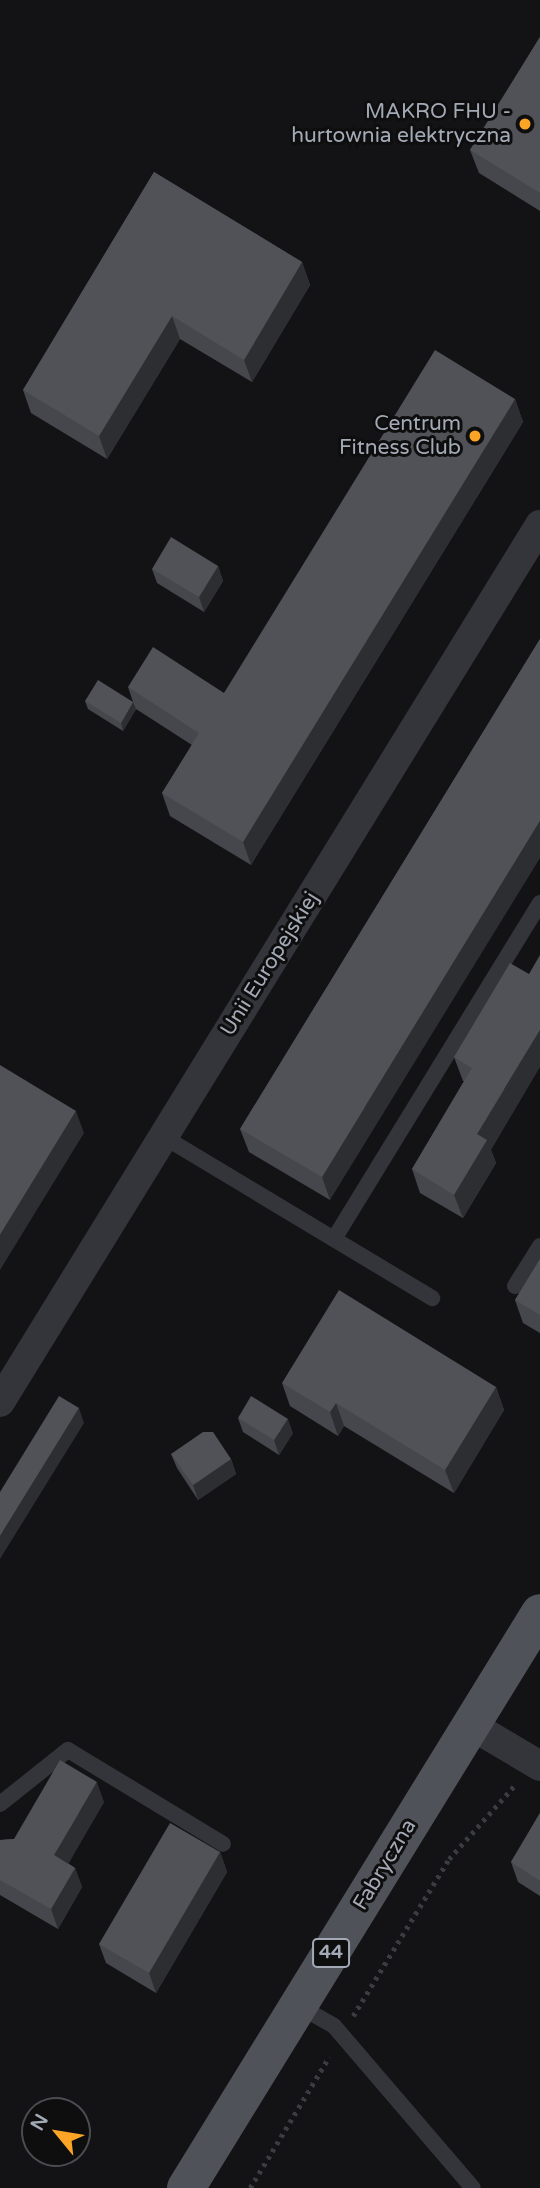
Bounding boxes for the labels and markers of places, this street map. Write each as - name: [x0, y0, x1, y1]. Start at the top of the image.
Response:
- place label: MAKRO FHU - hurtownia elektryczna: [291, 99, 511, 149]
- marker: MAKRO FHU - hurtownia elektryczna: [517, 116, 533, 132]
- place label: Centrum Fitness Club: [339, 411, 461, 461]
- marker: Centrum Fitness Club: [467, 428, 483, 444]

